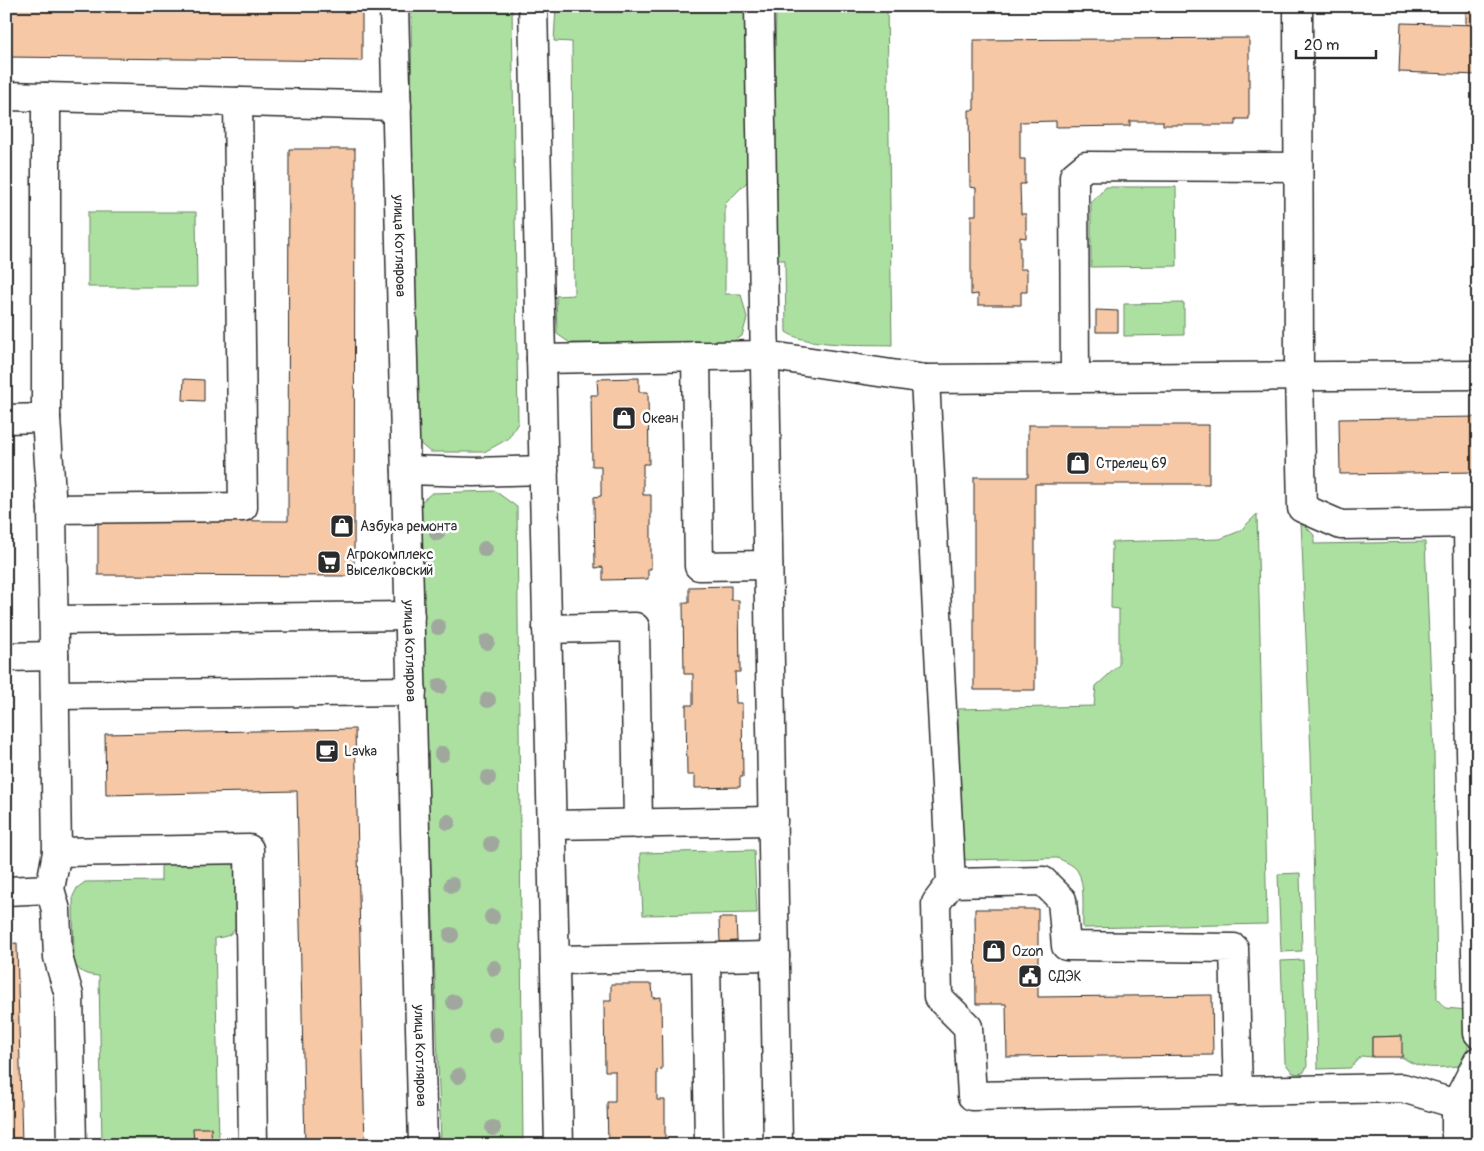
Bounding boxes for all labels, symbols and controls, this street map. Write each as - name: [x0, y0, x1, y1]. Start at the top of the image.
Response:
- scale bar: [1296, 28, 1376, 60]
- text: 20 m: [1304, 36, 1339, 55]
- street label: улица Котлярова: [390, 194, 409, 297]
- shop icon: Океан: [611, 405, 637, 431]
- place label: Океан: [642, 410, 679, 427]
- shop icon: Стрелец 69: [1065, 450, 1091, 476]
- place label: Стрелец 69: [1096, 455, 1167, 472]
- shop icon: Азбука ремонта: [329, 513, 355, 539]
- place label: Азбука ремонта: [360, 518, 457, 535]
- place label: Агрокомплекс Выселковский: [346, 546, 434, 579]
- supermarket icon: Агрокомплекс Выселковский: [316, 549, 342, 575]
- street label: улица Котлярова: [400, 599, 420, 702]
- cafe icon: Lavka: [314, 738, 340, 764]
- place label: Lavka: [344, 743, 377, 760]
- shop icon: Ozon: [981, 938, 1007, 964]
- place label: Ozon: [1012, 943, 1044, 960]
- public building icon: СДЭК: [1017, 963, 1043, 989]
- place label: СДЭК: [1048, 968, 1082, 985]
- street label: улица Котлярова: [410, 1003, 430, 1107]

